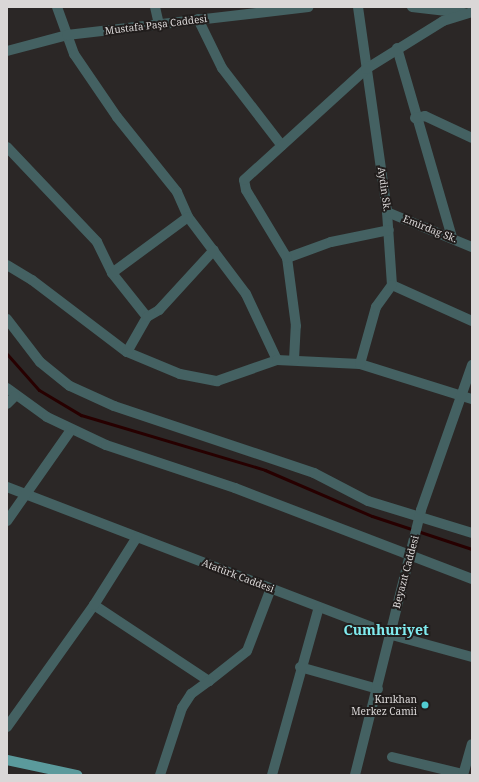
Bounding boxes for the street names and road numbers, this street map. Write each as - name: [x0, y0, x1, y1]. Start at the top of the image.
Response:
- street label: Mustafa Paşa Caddesi: [104, 13, 208, 37]
- street label: Aydin Sk.: [375, 166, 393, 212]
- street label: Emirdag Sk.: [401, 213, 459, 245]
- street label: Beyazıt Caddesi: [391, 534, 421, 610]
- street label: Atatürk Caddesi: [200, 557, 276, 595]

